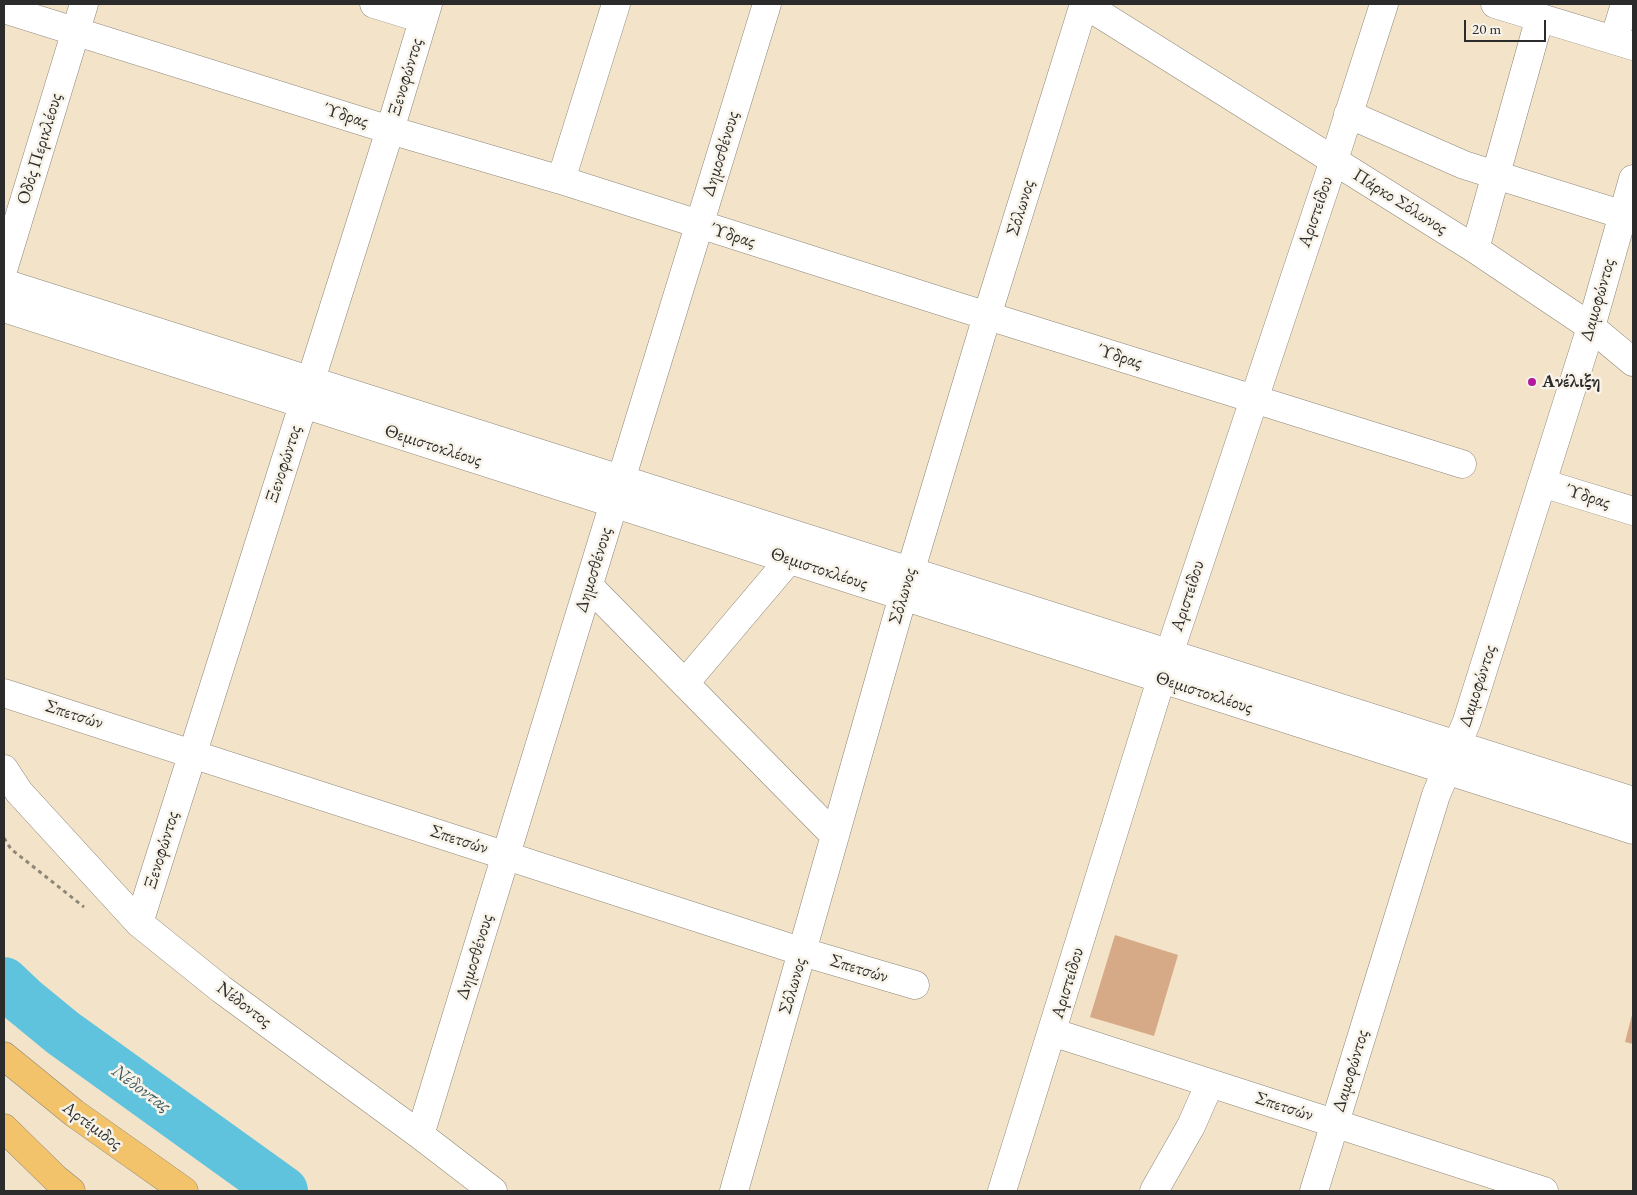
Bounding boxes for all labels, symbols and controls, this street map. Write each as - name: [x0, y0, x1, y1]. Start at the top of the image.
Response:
- scale bar: [1467, 10, 1550, 42]
- text: 20 m: [1472, 19, 1501, 38]
- street label: Ξενοφώντος: [384, 36, 428, 118]
- street label: Οδός Περικλέους: [13, 91, 67, 207]
- street label: Ύδρας: [321, 99, 371, 133]
- street label: Δημοσθένους: [698, 109, 744, 199]
- street label: Πάρκο Σόλωνος: [1349, 164, 1451, 240]
- street label: Αριστείδου: [1294, 174, 1338, 250]
- street label: Σόλωνος: [1002, 177, 1040, 239]
- street label: Ύδρας: [708, 219, 758, 253]
- street label: Δαμοφώντος: [1576, 256, 1620, 344]
- street label: Ύδρας: [1095, 340, 1145, 374]
- place label: Ανέλιξη: [1542, 371, 1601, 393]
- marker: Ανέλιξη: [1526, 376, 1538, 388]
- street label: Θεμιστοκλέους: [382, 420, 484, 472]
- street label: Ξενοφώντος: [261, 423, 307, 505]
- street label: Ύδρας: [1563, 480, 1613, 514]
- street label: Δημοσθένους: [571, 525, 617, 615]
- street label: Θεμιστοκλέους: [768, 543, 870, 595]
- street label: Αριστείδου: [1166, 558, 1210, 634]
- street label: Σόλωνος: [885, 565, 921, 627]
- street label: Δαμοφώντος: [1455, 642, 1501, 730]
- street label: Θεμιστοκλέους: [1153, 667, 1255, 719]
- street label: Σπετσών: [42, 696, 106, 734]
- street label: Ξενοφώντος: [140, 809, 184, 891]
- street label: Σπετσών: [427, 821, 491, 859]
- street label: Δημοσθένους: [452, 912, 498, 1002]
- street label: Αριστείδου: [1047, 945, 1089, 1021]
- street label: Σπετσών: [827, 950, 891, 988]
- street label: Σόλωνος: [775, 955, 811, 1017]
- street label: Νέδοντος: [212, 977, 276, 1033]
- street label: Δαμοφώντος: [1328, 1027, 1374, 1115]
- water label: Νέδoντας: [107, 1060, 175, 1118]
- street label: Σπετσών: [1252, 1088, 1316, 1126]
- street label: Αρτέμιδος: [58, 1097, 126, 1155]

